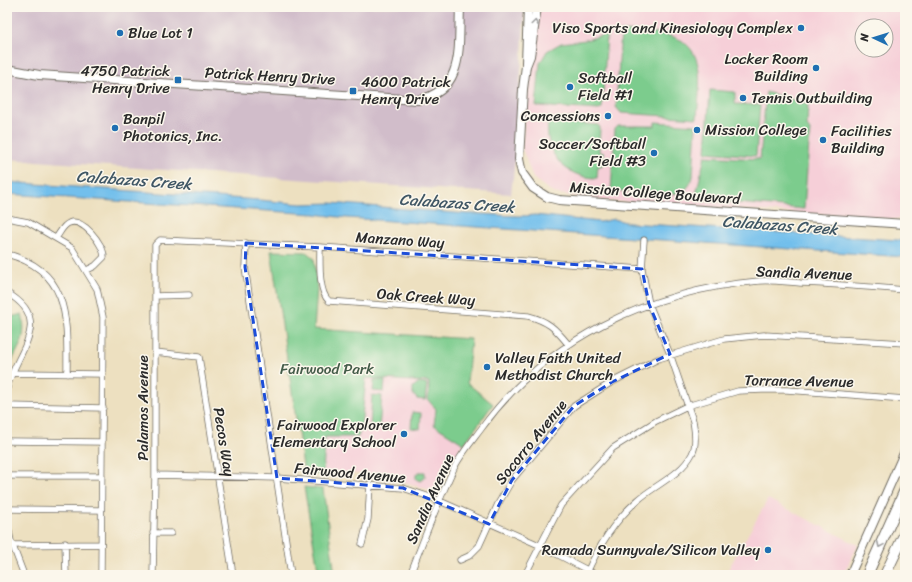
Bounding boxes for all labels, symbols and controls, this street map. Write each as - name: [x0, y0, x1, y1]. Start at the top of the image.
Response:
- place label: Viso Sports and Kinesiology Complex: [552, 15, 793, 41]
- north arrow: [854, 18, 894, 58]
- place label: Blue Lot 1: [128, 20, 193, 46]
- one-way arrow: [530, 20, 539, 26]
- marker: Viso Sports and Kinesiology Complex: [796, 23, 806, 33]
- marker: Blue Lot 1: [115, 28, 125, 38]
- text: N: [855, 32, 874, 43]
- place label: Locker Room Building: [725, 46, 808, 89]
- place label: 4750 Patrick Henry Drive: [81, 58, 171, 101]
- street label: Patrick Henry Drive: [204, 60, 336, 92]
- marker: Locker Room Building: [811, 63, 821, 73]
- place label: Softball Field #1: [578, 65, 633, 108]
- place label: 4600 Patrick Henry Drive: [361, 69, 452, 112]
- marker: 4750 Patrick Henry Drive: [173, 75, 183, 85]
- marker: Softball Field #1: [565, 82, 575, 92]
- place label: Tennis Outbuilding: [751, 85, 873, 111]
- marker: 4600 Patrick Henry Drive: [348, 86, 358, 96]
- marker: Tennis Outbuilding: [738, 93, 748, 103]
- place label: Concessions: [521, 103, 601, 129]
- place label: Banpil Photonics, Inc.: [123, 106, 222, 149]
- marker: Concessions: [603, 111, 613, 121]
- place label: Mission College: [705, 117, 807, 143]
- place label: Facilities Building: [831, 118, 892, 161]
- marker: Banpil Photonics, Inc.: [110, 123, 120, 133]
- marker: Mission College: [692, 125, 702, 135]
- place label: Soccer/Softball Field #3: [539, 131, 647, 174]
- marker: Facilities Building: [818, 135, 828, 145]
- marker: Soccer/Softball Field #3: [649, 148, 659, 158]
- water label: Calabazas Creek: [75, 162, 194, 199]
- street label: Mission College Boulevard: [569, 174, 742, 212]
- water label: Calabazas Creek: [398, 185, 517, 222]
- water label: Calabazas Creek: [721, 207, 840, 244]
- street label: Manzano Way: [355, 224, 445, 256]
- street label: Sandia Avenue: [755, 258, 853, 288]
- street label: Oak Creek Way: [376, 281, 476, 313]
- place label: Valley Faith United Methodist Church: [495, 345, 621, 388]
- street label: Palamos Avenue: [130, 355, 156, 461]
- park label: Fairwood Park: [280, 356, 374, 382]
- marker: Valley Faith United Methodist Church: [482, 362, 492, 372]
- street label: Torrance Avenue: [744, 367, 854, 395]
- street label: Socorro Avenue: [488, 394, 574, 490]
- street label: Pecos Way: [206, 406, 242, 479]
- place label: Fairwood Explorer Elementary School: [272, 412, 397, 455]
- marker: Fairwood Explorer Elementary School: [399, 429, 409, 439]
- street label: Sandia Avenue: [399, 450, 461, 548]
- street label: Fairwood Avenue: [293, 455, 407, 491]
- place label: Ramada Sunnyvale/Silicon Valley: [542, 537, 760, 563]
- one-way arrow: [877, 542, 885, 549]
- marker: Ramada Sunnyvale/Silicon Valley: [763, 545, 773, 555]

